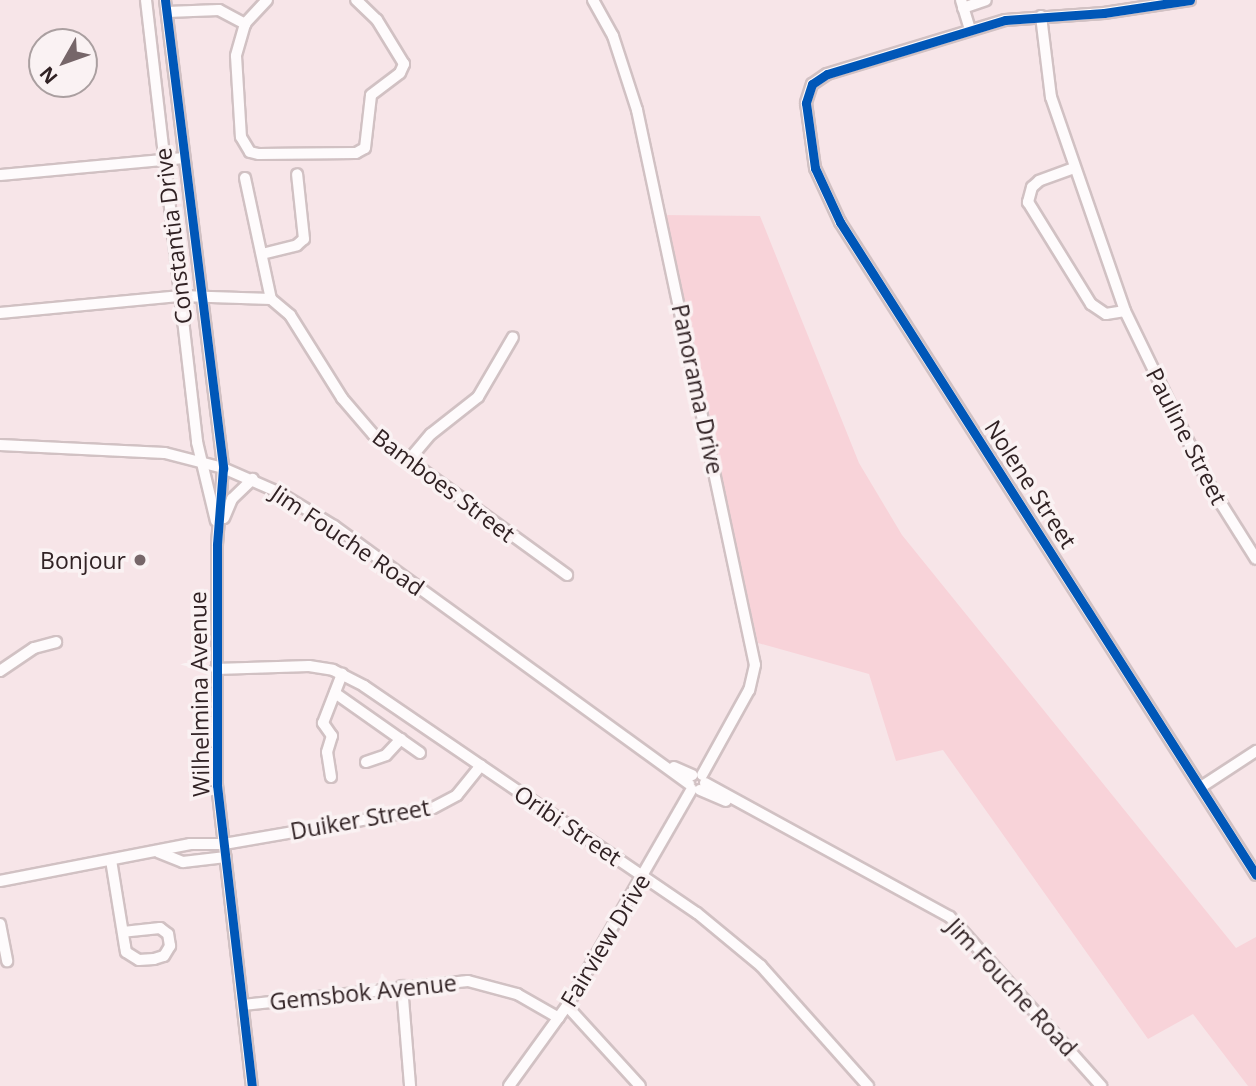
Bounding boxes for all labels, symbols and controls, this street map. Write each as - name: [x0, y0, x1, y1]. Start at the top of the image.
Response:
- north arrow: [28, 28, 98, 98]
- text: N: [34, 61, 63, 89]
- street label: Constantia Drive: [148, 146, 198, 326]
- street label: Panorama Drive: [667, 301, 729, 477]
- street label: Pauline Street: [1141, 363, 1233, 509]
- street label: Nolene Street: [979, 415, 1083, 553]
- street label: Bamboes Street: [367, 423, 521, 547]
- street label: Jim Fouche Road: [267, 479, 429, 601]
- place label: Bonjour: [40, 546, 126, 574]
- marker: Bonjour: [132, 552, 148, 568]
- street label: Wilhelmina Avenue: [183, 591, 215, 797]
- street label: Oribi Street: [509, 779, 627, 871]
- street label: Duiker Street: [288, 793, 432, 845]
- street label: Fairview Drive: [555, 869, 655, 1011]
- street label: Jim Fouche Road: [941, 913, 1083, 1061]
- street label: Gemsbok Avenue: [268, 968, 458, 1016]

